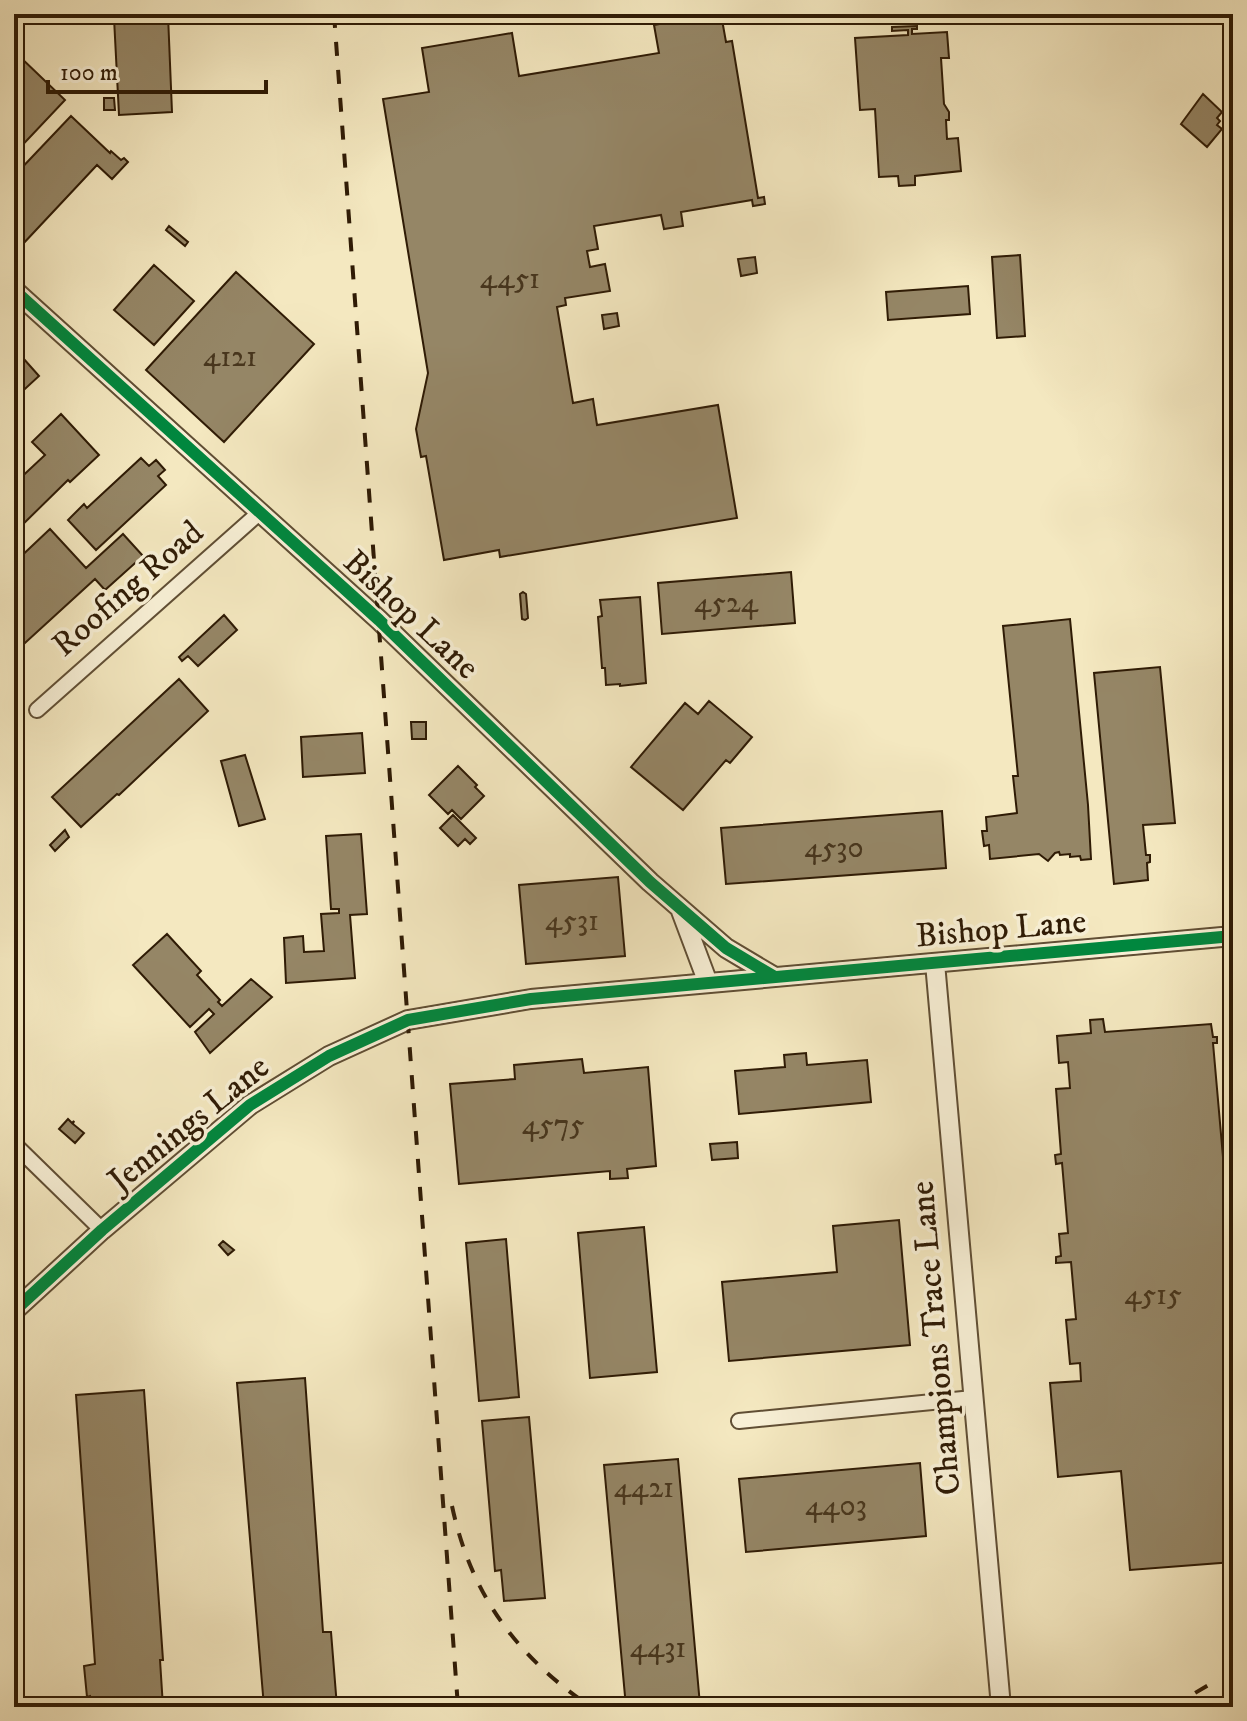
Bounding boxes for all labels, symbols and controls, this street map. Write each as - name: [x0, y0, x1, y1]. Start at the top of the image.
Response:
- scale bar: [48, 44, 266, 94]
- text: 100 m: [60, 58, 118, 88]
- house number: 4451: [480, 261, 540, 298]
- house number: 4121: [203, 339, 257, 376]
- street label: Roofing Road: [44, 512, 212, 666]
- street label: Bishop Lane: [334, 541, 488, 689]
- house number: 4524: [694, 585, 759, 622]
- house number: 4530: [804, 830, 864, 867]
- street label: Bishop Lane: [914, 901, 1088, 957]
- house number: 4531: [545, 903, 599, 940]
- street label: Jennings Lane: [98, 1046, 278, 1204]
- house number: 4575: [522, 1107, 584, 1144]
- street label: Champions Trace Lane: [901, 1179, 971, 1497]
- house number: 4515: [1124, 1277, 1182, 1314]
- house number: 4421: [614, 1470, 674, 1507]
- house number: 4403: [805, 1488, 867, 1525]
- house number: 4431: [630, 1630, 686, 1667]

